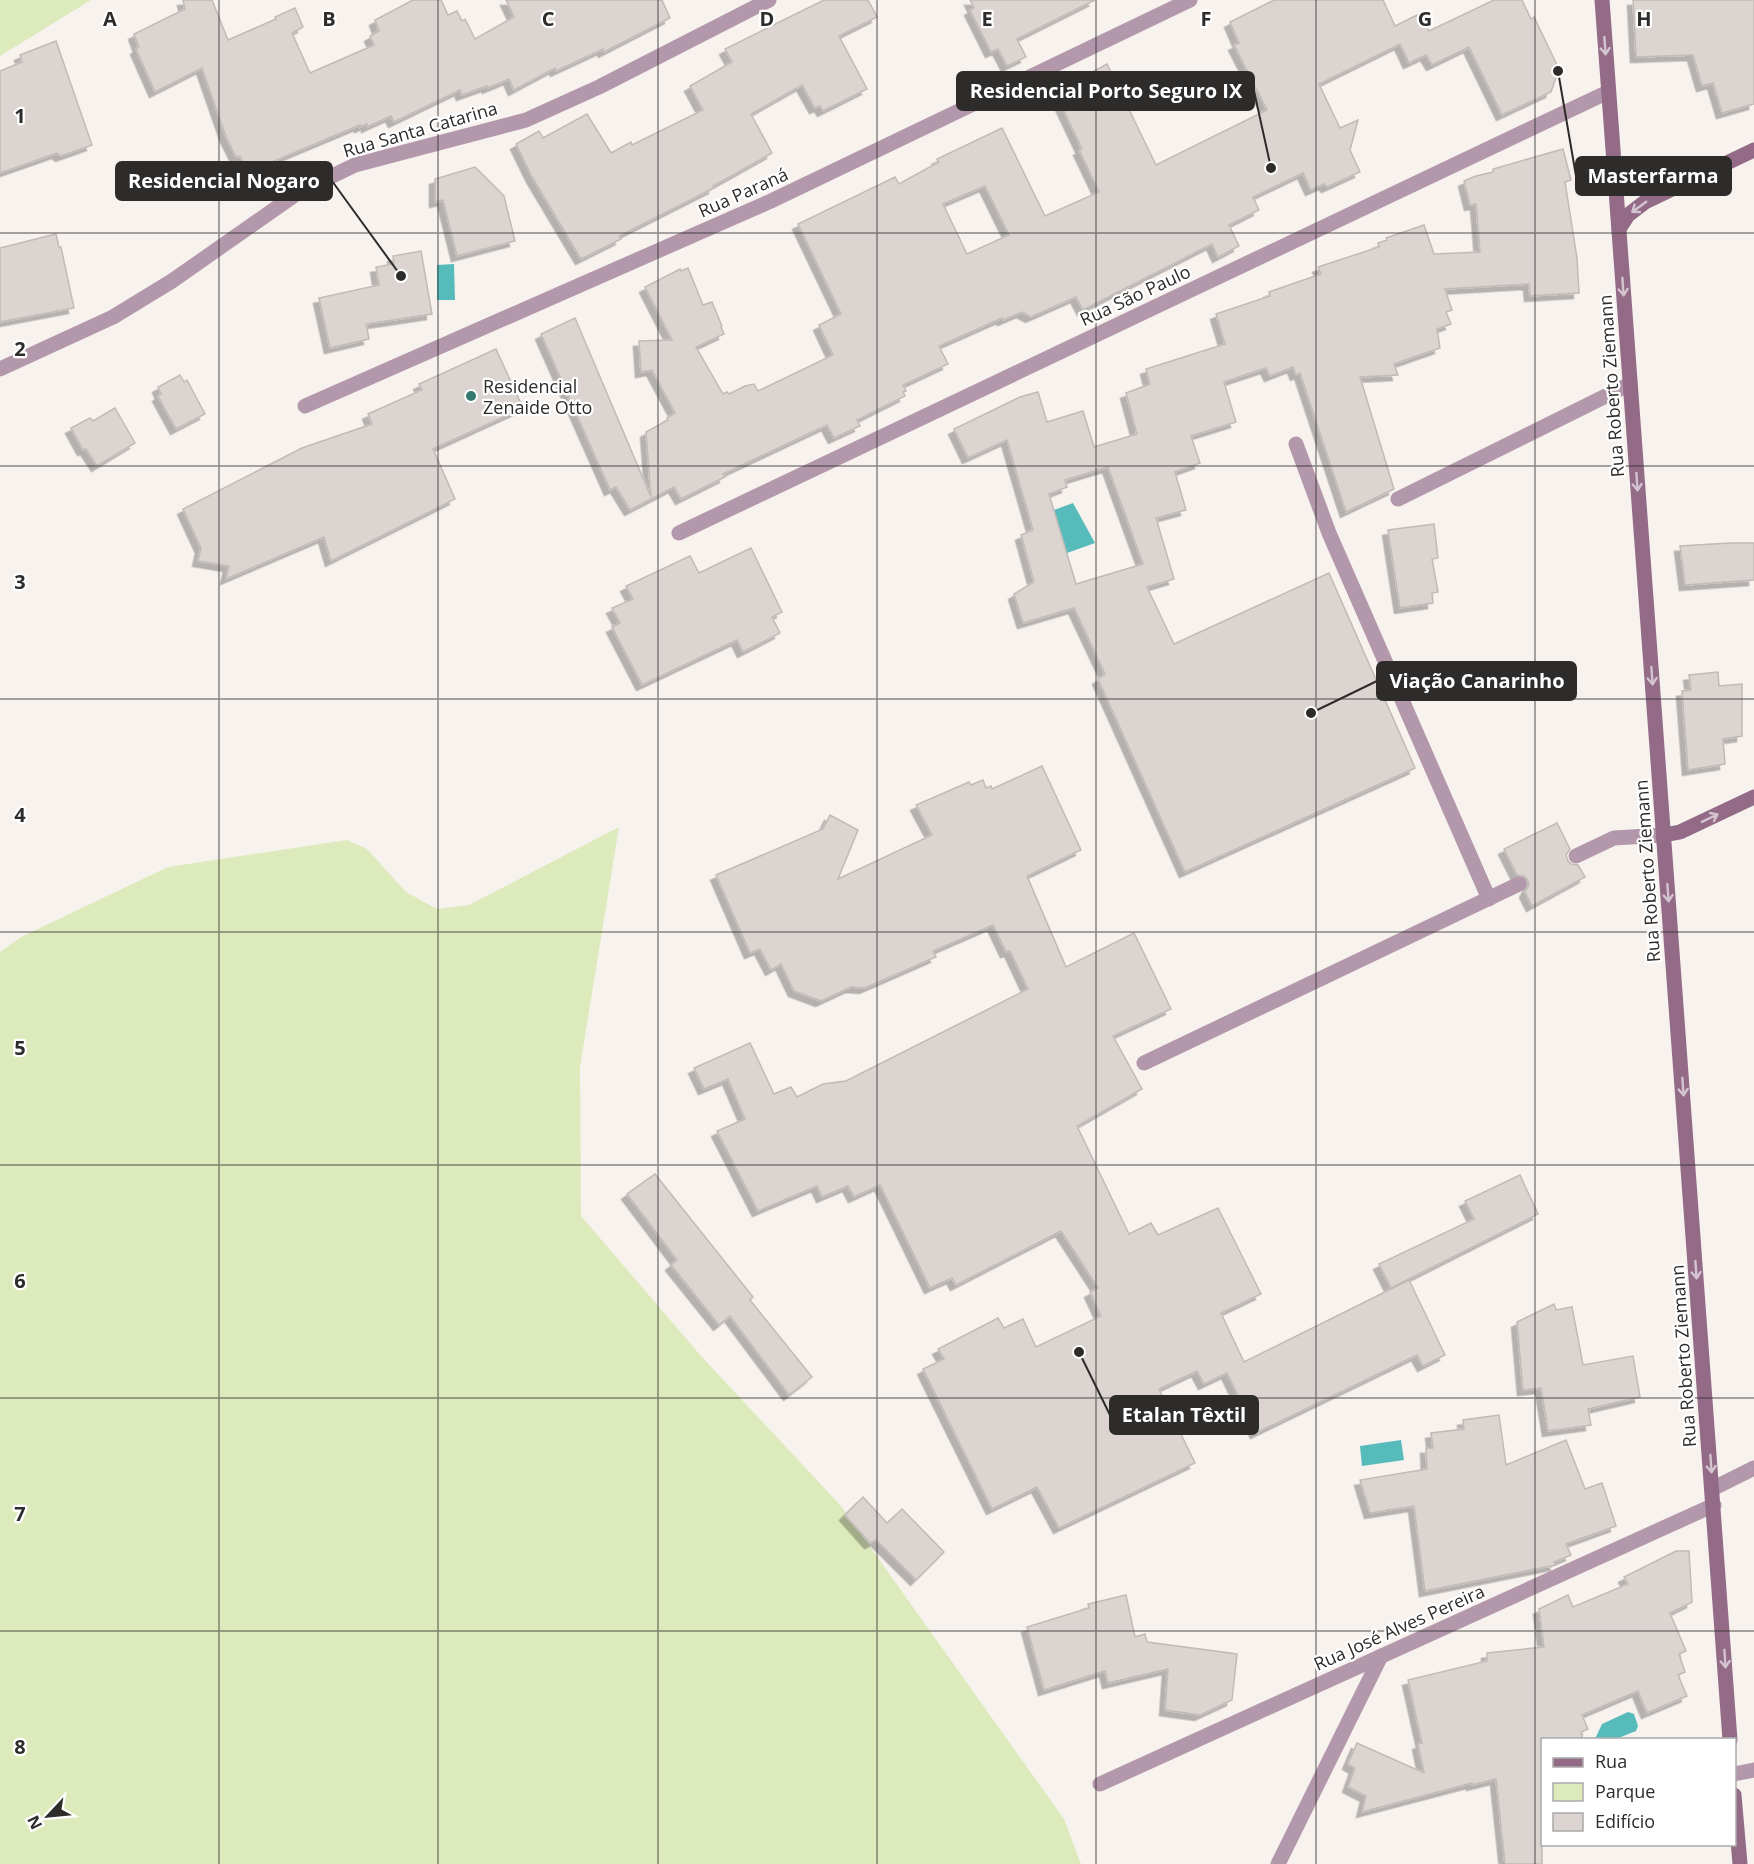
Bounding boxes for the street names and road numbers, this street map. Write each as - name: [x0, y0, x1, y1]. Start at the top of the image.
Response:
- street label: Rua Santa Catarina: [340, 95, 500, 163]
- street label: Rua Paraná: [694, 162, 792, 222]
- street label: Rua São Paulo: [1076, 259, 1194, 331]
- street label: Rua Roberto Ziemann: [1593, 294, 1629, 478]
- street label: Rua Roberto Ziemann: [1629, 779, 1665, 963]
- street label: Rua Roberto Ziemann: [1665, 1264, 1701, 1448]
- street label: Rua José Alves Pereira: [1310, 1579, 1488, 1675]

